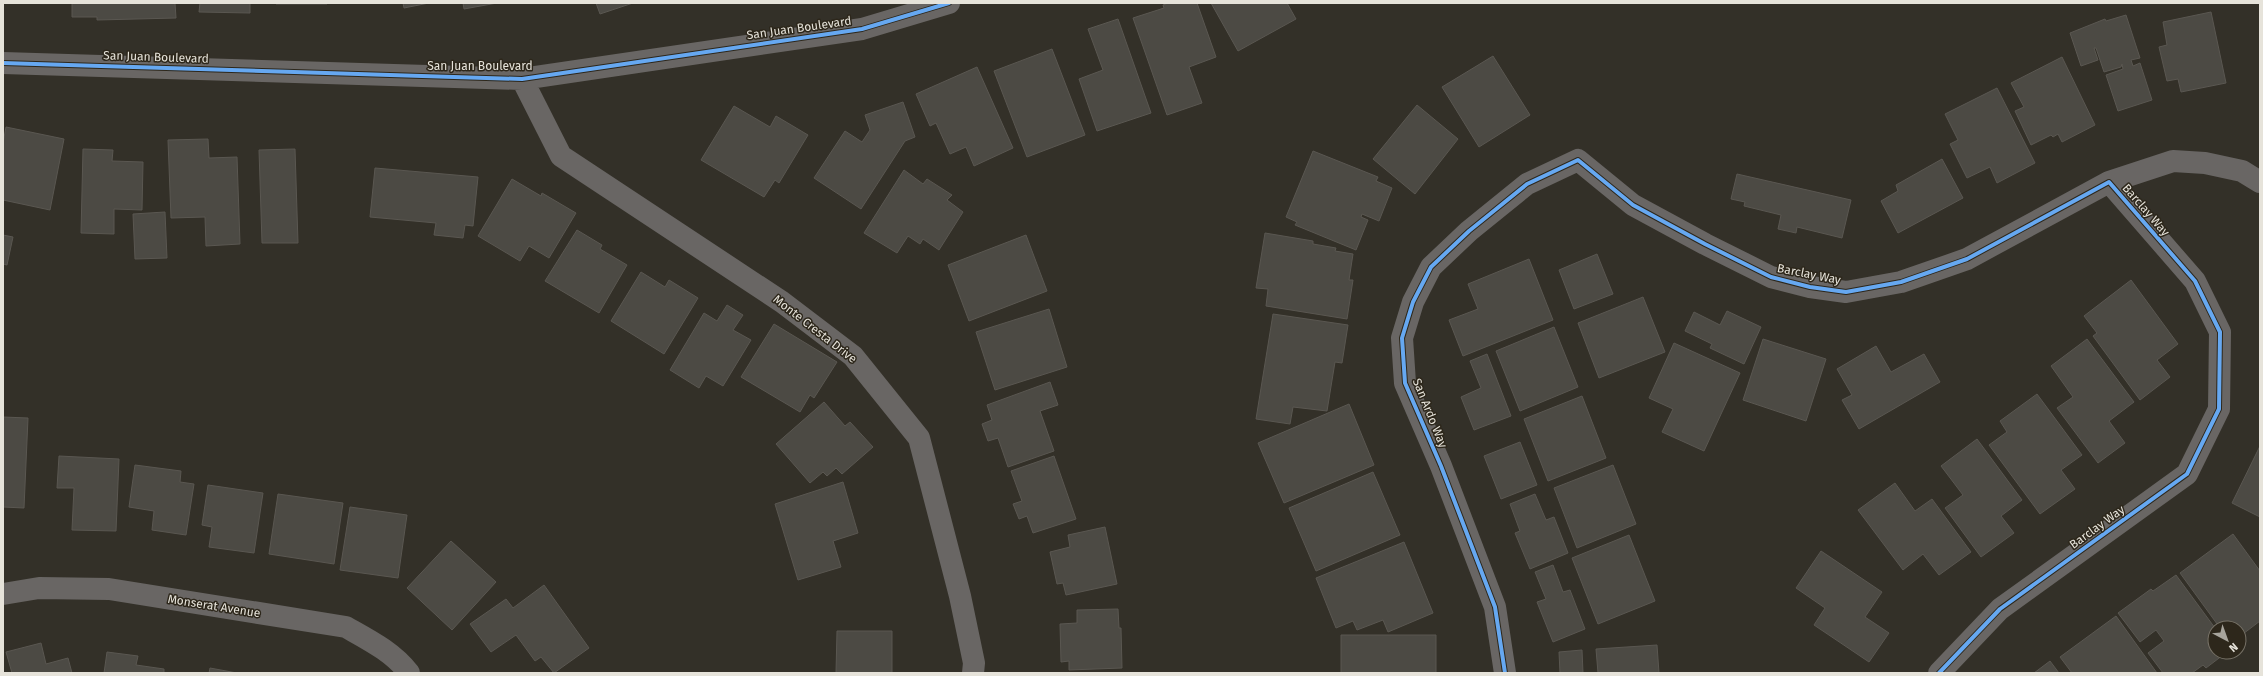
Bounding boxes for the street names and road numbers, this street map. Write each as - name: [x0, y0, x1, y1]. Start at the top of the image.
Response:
- street label: San Juan Boulevard: [746, 14, 852, 42]
- street label: San Juan Boulevard: [103, 48, 209, 66]
- street label: San Juan Boulevard: [427, 59, 533, 73]
- street label: Barclay Way: [2120, 181, 2173, 239]
- street label: Barclay Way: [1776, 261, 1842, 287]
- street label: Monte Cresta Drive: [770, 292, 860, 366]
- street label: San Ardo Way: [1410, 376, 1450, 450]
- street label: Barclay Way: [2067, 502, 2127, 552]
- street label: Monserat Avenue: [167, 592, 261, 620]

